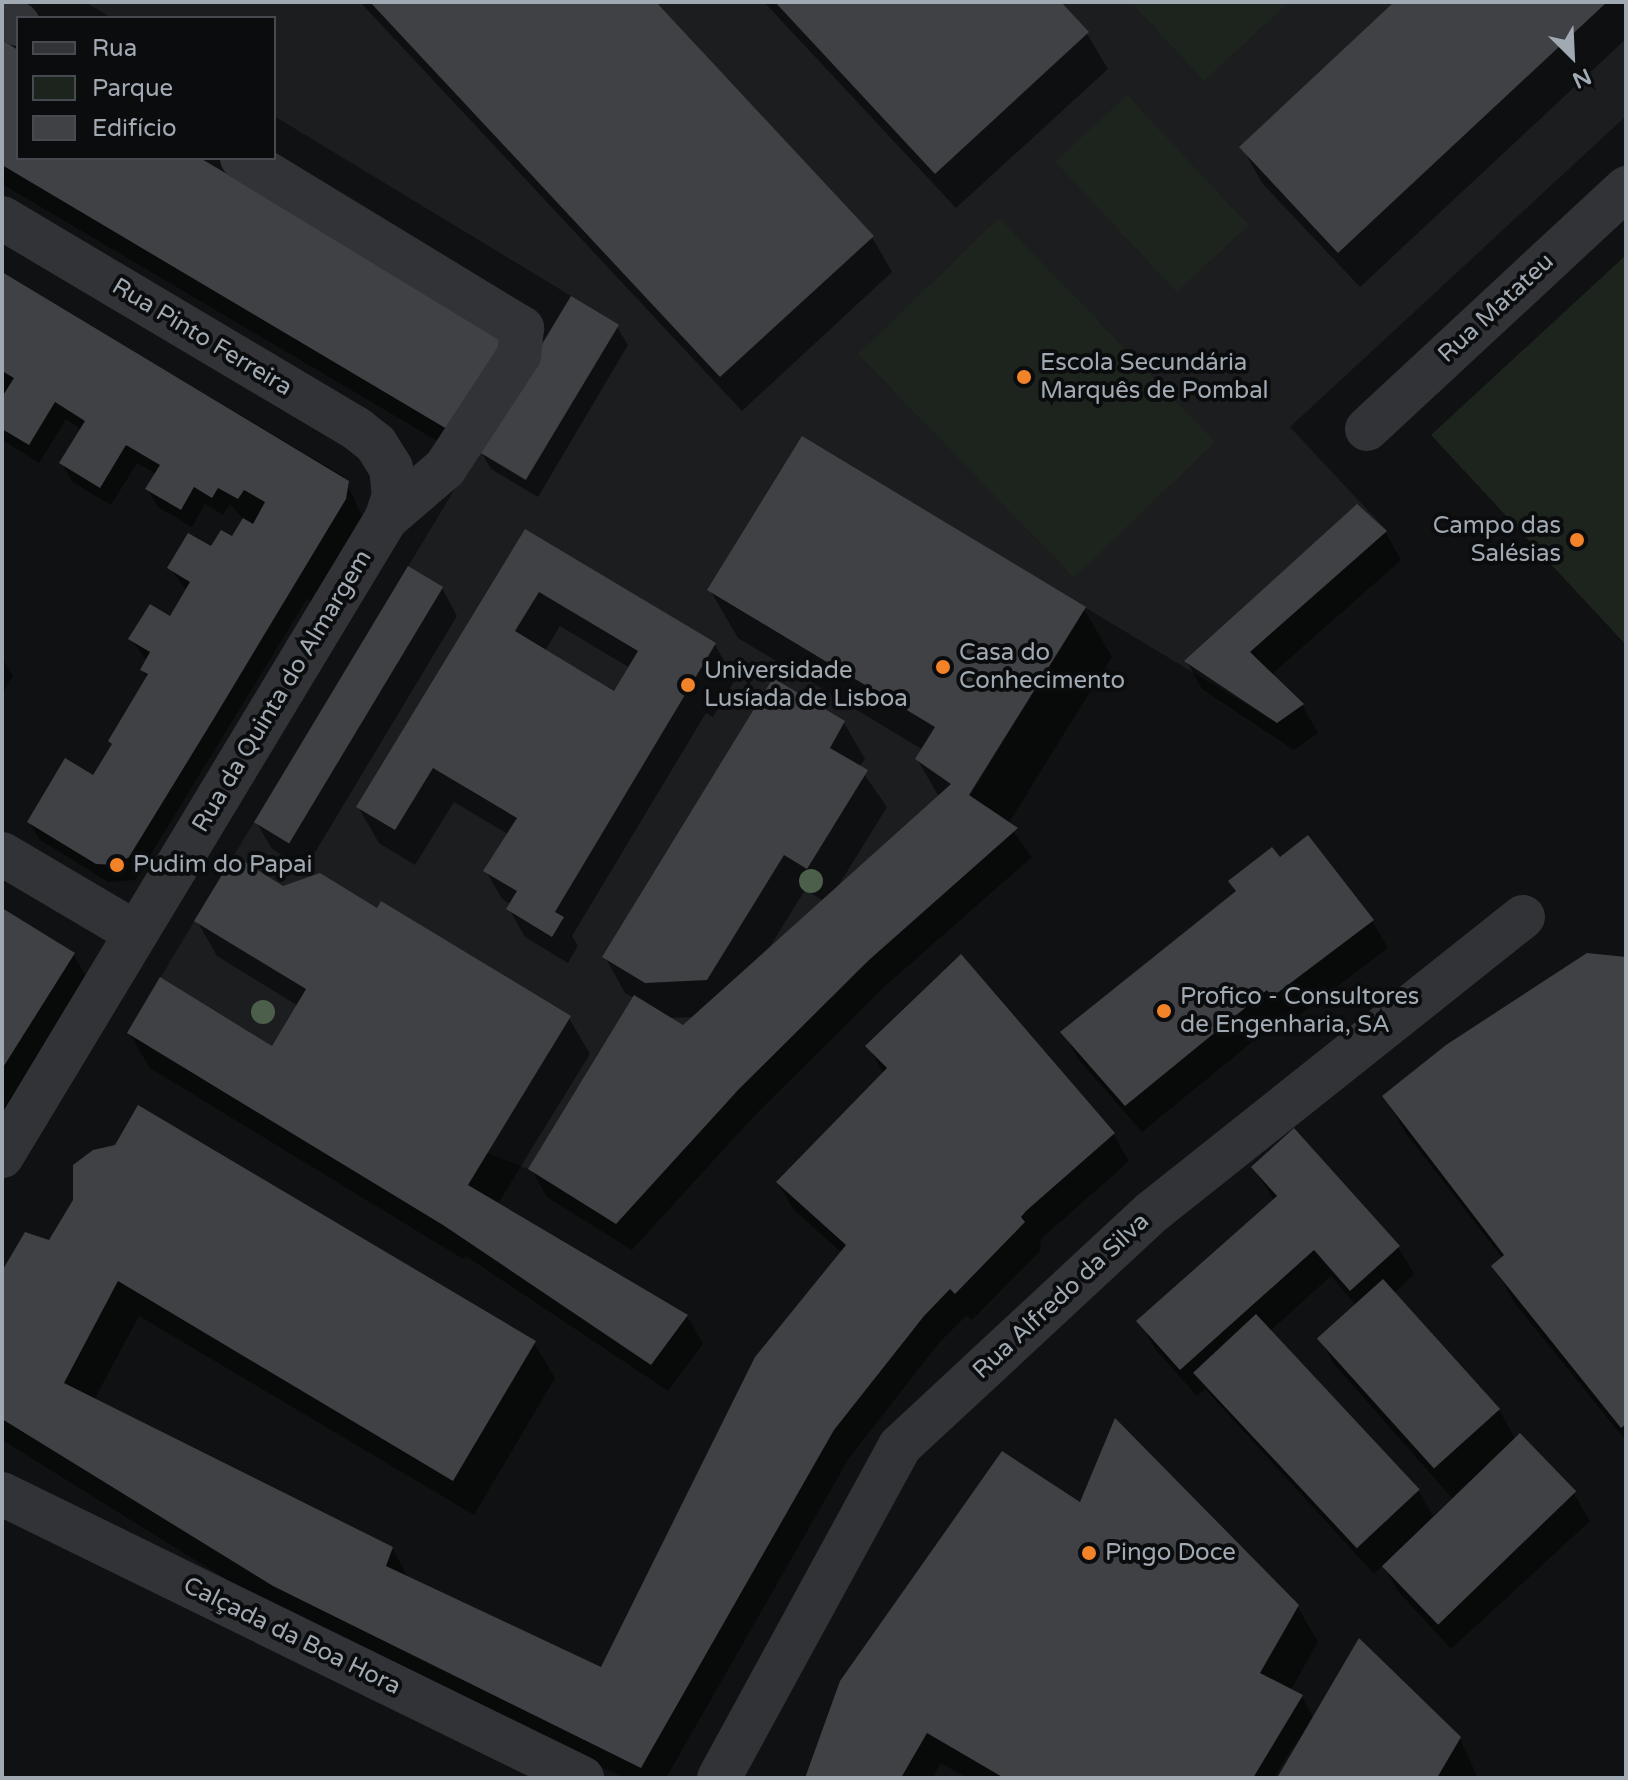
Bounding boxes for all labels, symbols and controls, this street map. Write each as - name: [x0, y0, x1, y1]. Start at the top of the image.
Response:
- legend: [16, 16, 276, 160]
- north arrow: [1532, 16, 1612, 96]
- text: Rua: [92, 34, 137, 63]
- text: N: [1568, 62, 1595, 93]
- text: Parque: [92, 74, 173, 103]
- text: Edifício: [92, 114, 177, 143]
- street label: Rua Matateu: [1432, 247, 1560, 369]
- street label: Rua Pinto Ferreira: [107, 272, 297, 402]
- place label: Escola Secundária Marquês de Pombal: [1040, 349, 1269, 405]
- marker: Escola Secundária Marquês de Pombal: [1015, 368, 1033, 386]
- place label: Campo das Salésias: [1433, 512, 1561, 568]
- marker: Campo das Salésias: [1568, 531, 1586, 549]
- street label: Rua da Quinta do Almargem: [186, 545, 378, 837]
- place label: Casa do Conhecimento: [959, 639, 1125, 695]
- place label: Universidade Lusíada de Lisboa: [704, 657, 908, 713]
- marker: Casa do Conhecimento: [934, 658, 952, 676]
- marker: Universidade Lusíada de Lisboa: [679, 676, 697, 694]
- place label: Pudim do Papai: [133, 851, 313, 879]
- marker: Pudim do Papai: [108, 856, 126, 874]
- place label: Profico - Consultores de Engenharia, SA: [1180, 983, 1419, 1039]
- marker: Profico - Consultores de Engenharia, SA: [1155, 1002, 1173, 1020]
- street label: Rua Alfredo da Silva: [967, 1207, 1155, 1385]
- place label: Pingo Doce: [1105, 1539, 1236, 1567]
- marker: Pingo Doce: [1080, 1544, 1098, 1562]
- street label: Calçada da Boa Hora: [179, 1571, 405, 1701]

